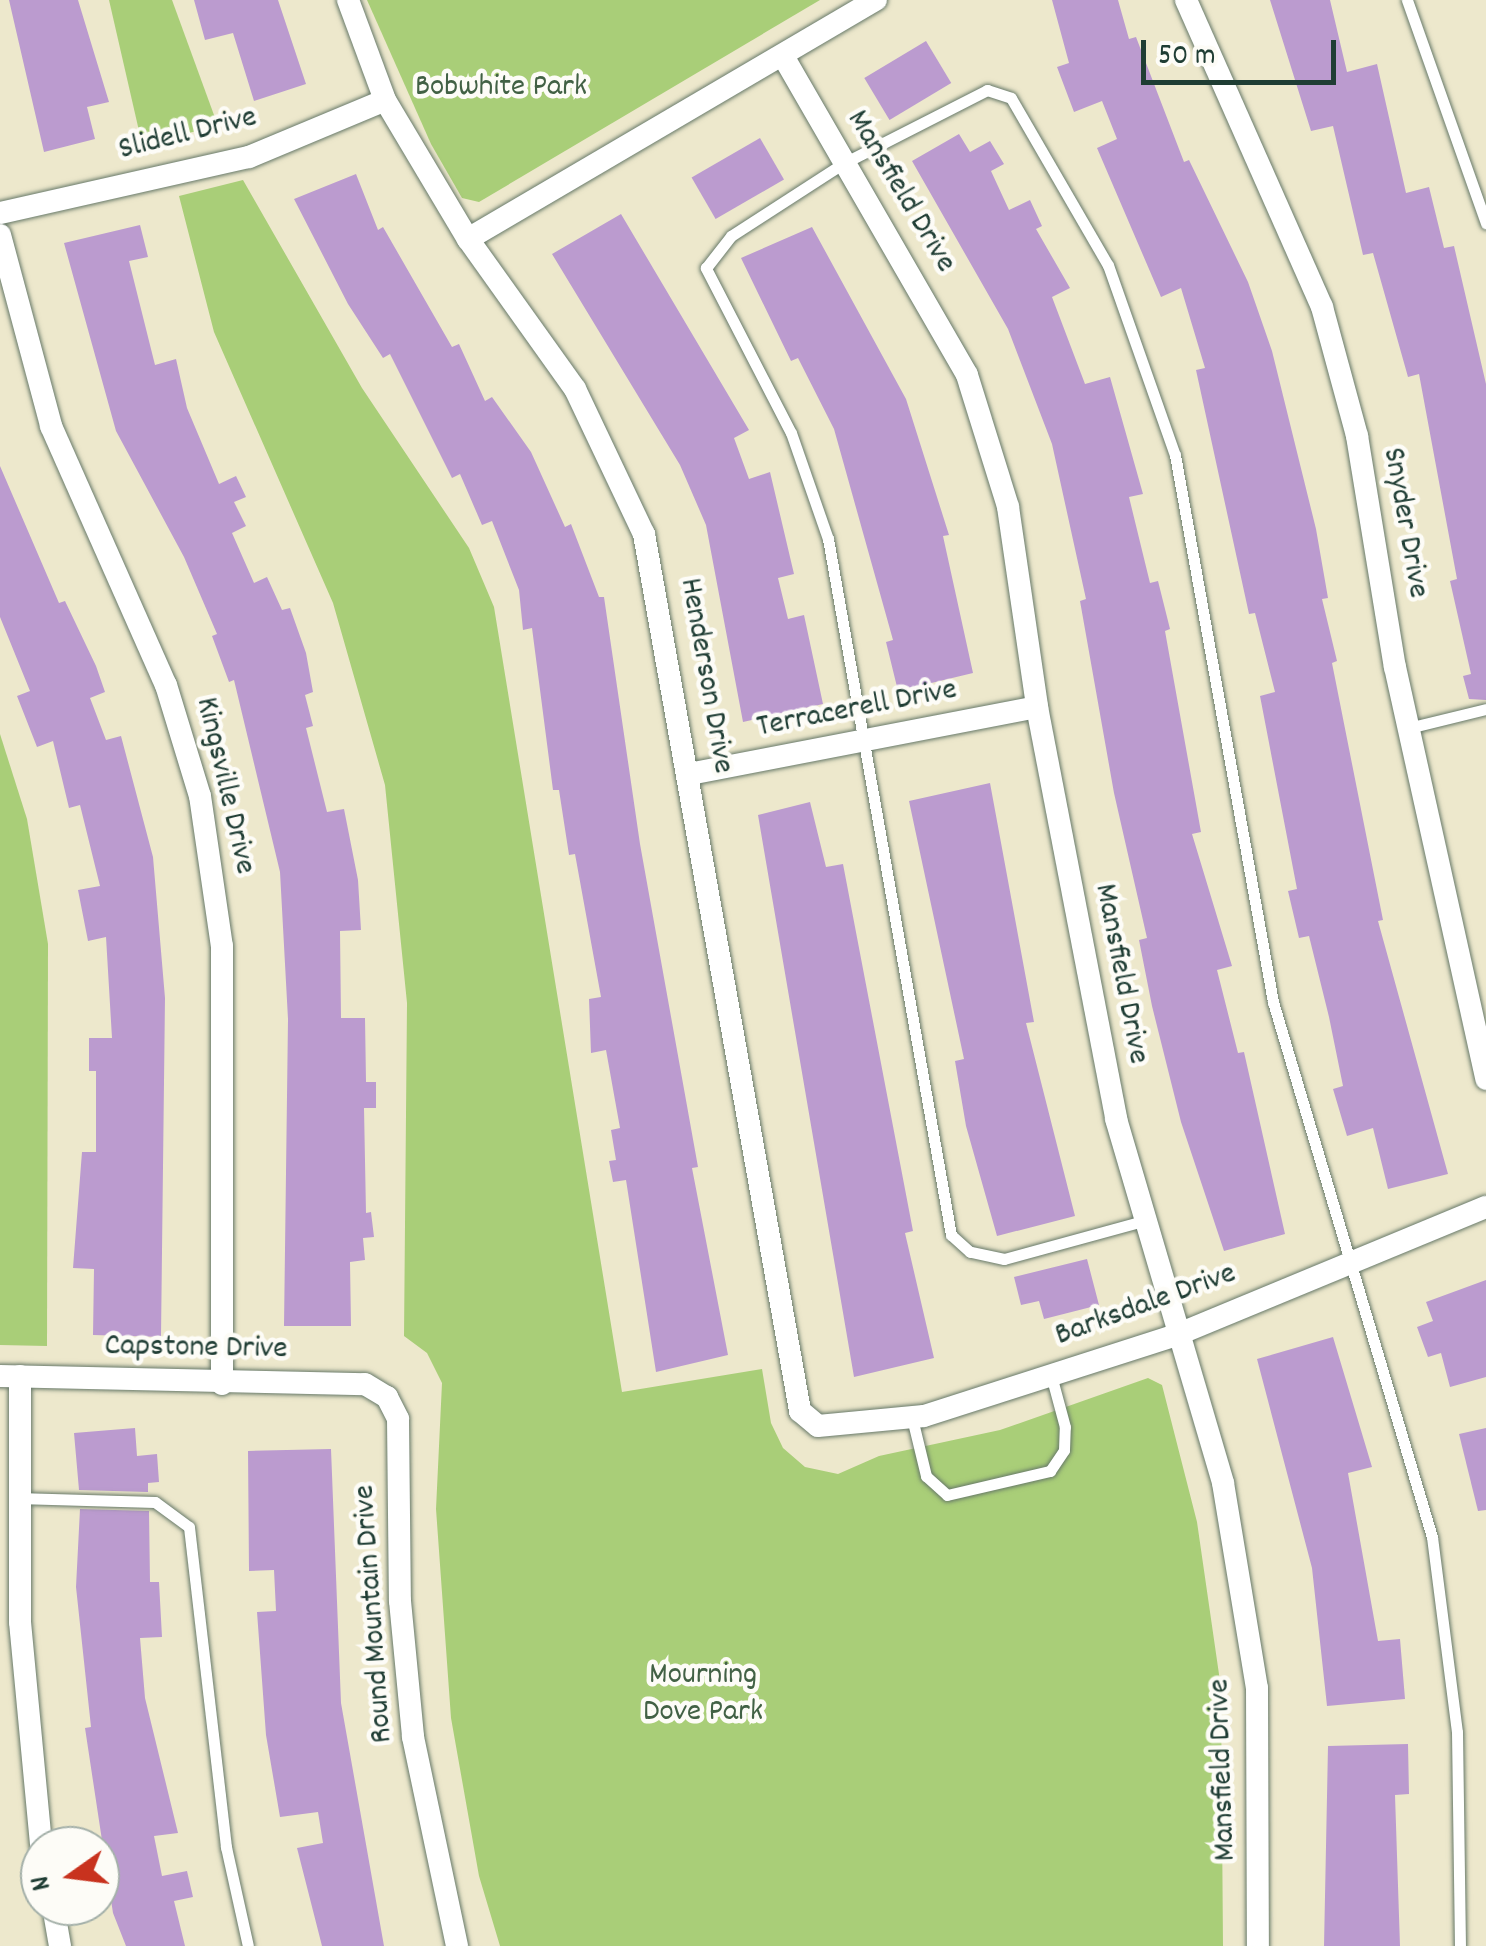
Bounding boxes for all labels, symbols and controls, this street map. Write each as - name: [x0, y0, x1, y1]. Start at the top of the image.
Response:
- scale bar: [1146, 20, 1341, 82]
- text: 50 m: [1158, 36, 1216, 79]
- park label: Bobwhite Park: [415, 69, 587, 107]
- street label: Slidell Drive: [115, 99, 261, 171]
- street label: Mansfield Drive: [837, 104, 963, 280]
- street label: Snyder Drive: [1372, 445, 1436, 601]
- street label: Henderson Drive: [669, 575, 741, 777]
- street label: Terracerell Drive: [754, 672, 960, 748]
- street label: Kingsville Drive: [185, 694, 263, 878]
- street label: Mansfield Drive: [1084, 881, 1156, 1067]
- street label: Barksdale Drive: [1050, 1256, 1242, 1356]
- street label: Capstone Drive: [104, 1328, 288, 1370]
- street label: Round Mountain Drive: [347, 1484, 403, 1744]
- park label: Mourning Dove Park: [643, 1658, 763, 1733]
- street label: Mansfield Drive: [1202, 1678, 1246, 1862]
- north arrow: [20, 1826, 120, 1926]
- text: N: [22, 1871, 64, 1894]

